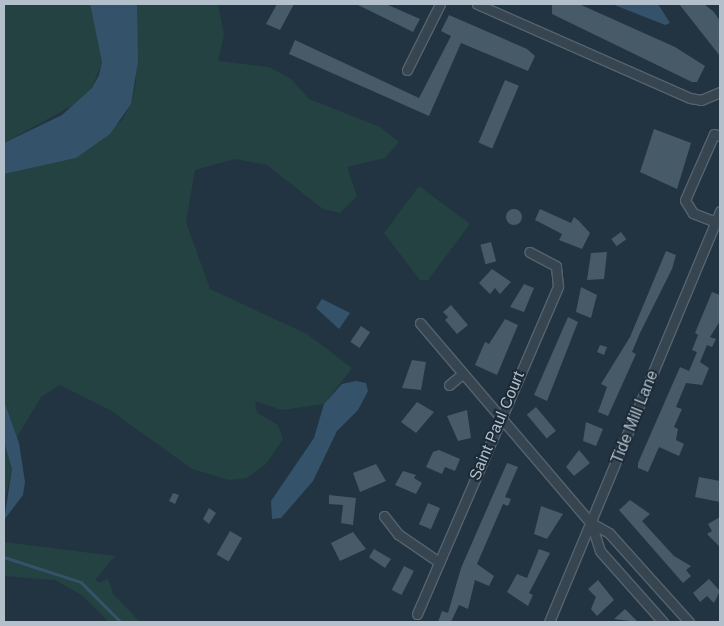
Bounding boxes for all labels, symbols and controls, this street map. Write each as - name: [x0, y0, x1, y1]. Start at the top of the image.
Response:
- street label: Tide Mill Lane: [608, 368, 662, 466]
- street label: Saint Paul Court: [465, 369, 529, 483]

